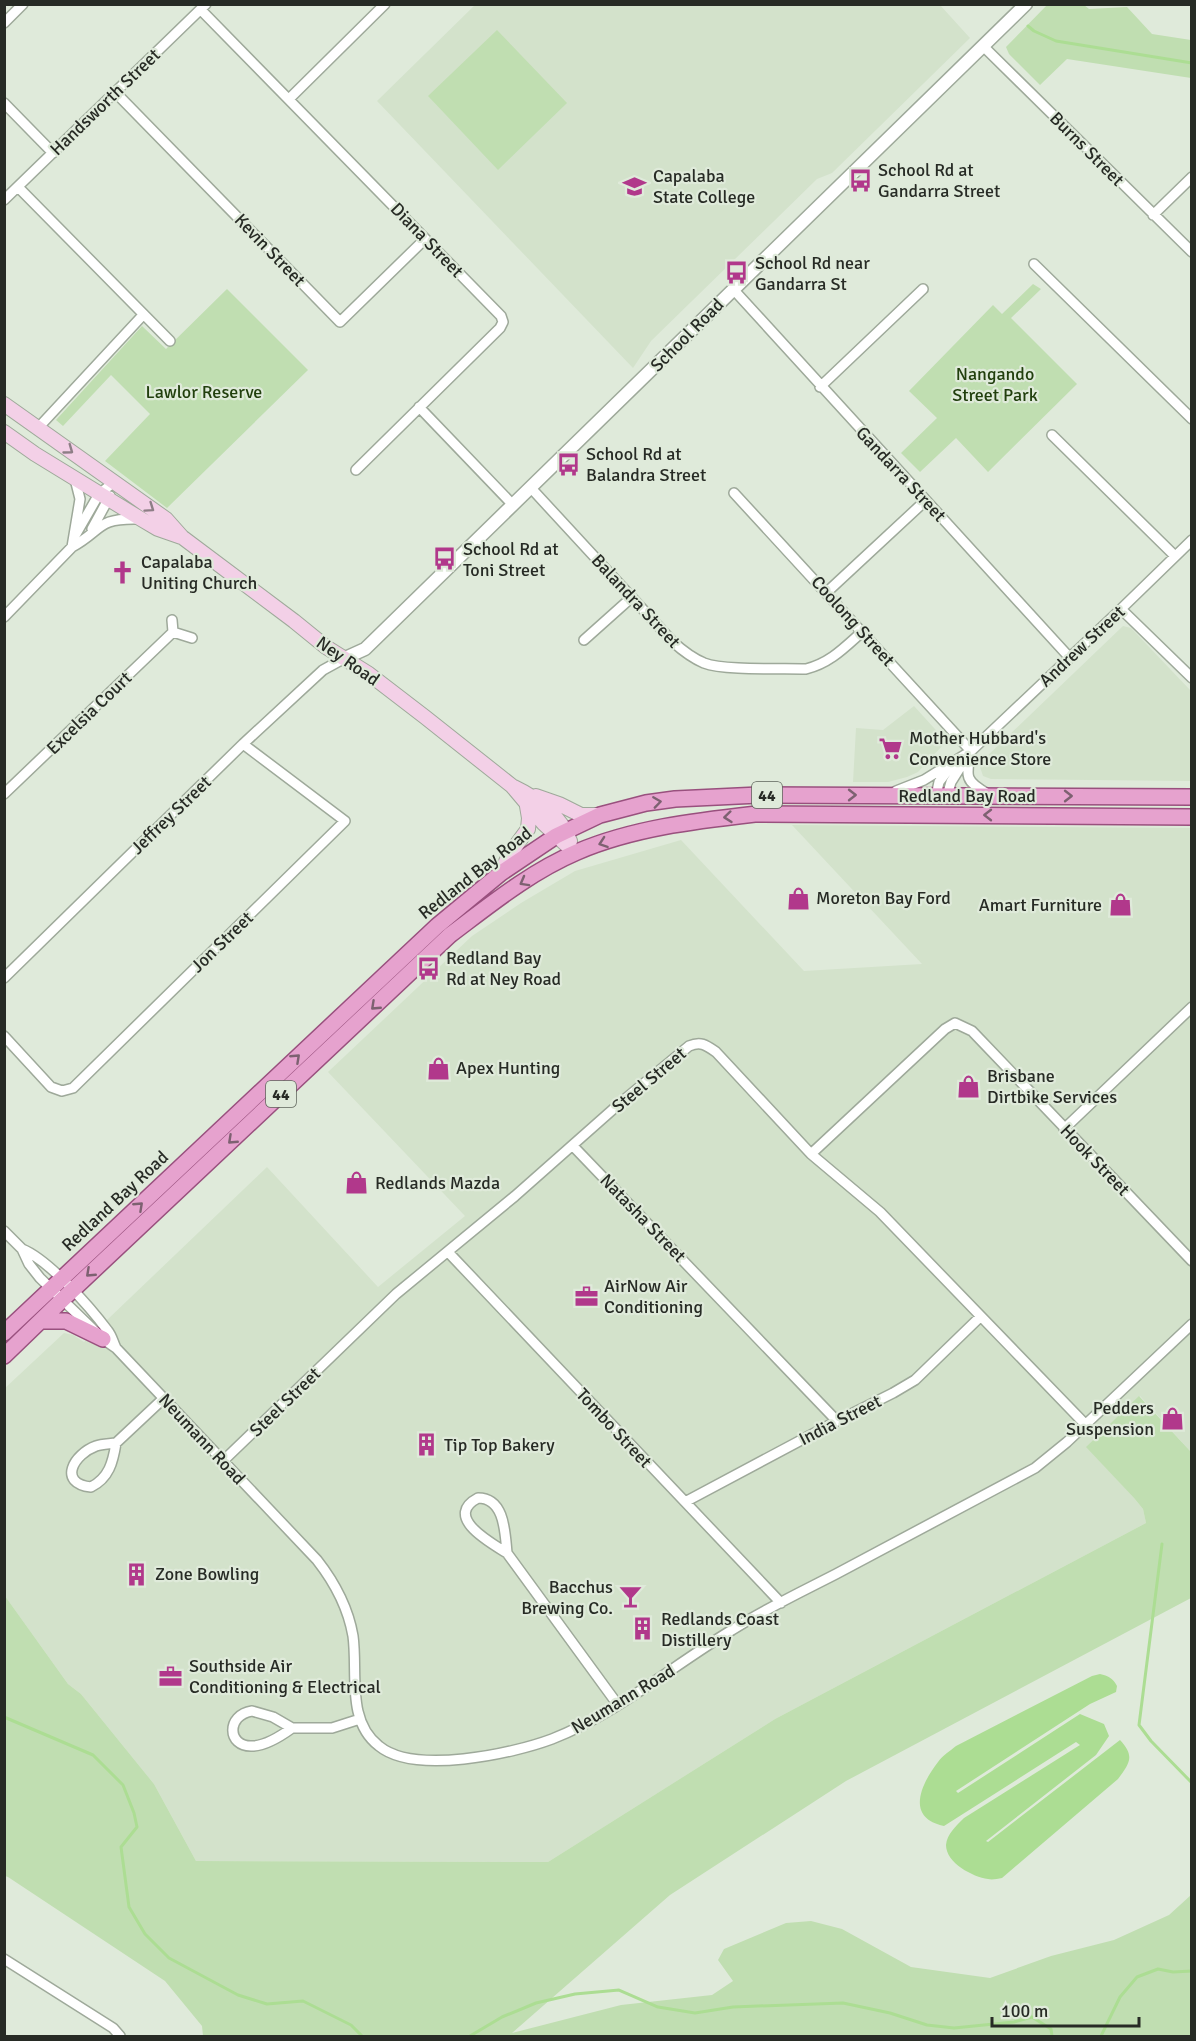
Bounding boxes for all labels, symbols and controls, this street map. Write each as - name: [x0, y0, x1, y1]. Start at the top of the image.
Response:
- street label: Handsworth Street: [45, 44, 165, 160]
- street label: Burns Street: [1045, 107, 1129, 191]
- place label: School Rd at Gandarra Street: [878, 159, 1000, 202]
- place label: Capalaba State College: [653, 165, 755, 208]
- bus stop icon: School Rd at Gandarra Street: [847, 167, 873, 193]
- school or university icon: Capalaba State College: [622, 173, 648, 199]
- street label: Diana Street: [386, 198, 468, 282]
- street label: Kevin Street: [230, 209, 310, 291]
- place label: School Rd near Gandarra St: [755, 252, 870, 295]
- bus stop icon: School Rd near Gandarra St: [724, 260, 750, 286]
- street label: School Road: [646, 294, 728, 376]
- park label: Nangando Street Park: [952, 363, 1038, 406]
- park label: Lawlor Reserve: [146, 381, 262, 403]
- street label: Gandarra Street: [851, 422, 951, 526]
- one-way arrow: [62, 443, 73, 454]
- place label: School Rd at Balandra Street: [586, 443, 706, 486]
- bus stop icon: School Rd at Balandra Street: [555, 451, 581, 477]
- one-way arrow: [143, 501, 154, 512]
- place label: School Rd at Toni Street: [463, 538, 559, 581]
- bus stop icon: School Rd at Toni Street: [432, 546, 458, 572]
- street label: Balandra Street: [587, 550, 685, 652]
- place label: Capalaba Uniting Church: [141, 551, 257, 594]
- church icon: Capalaba Uniting Church: [110, 559, 136, 585]
- street label: Coolong Street: [807, 571, 899, 671]
- street label: Andrew Street: [1035, 601, 1129, 691]
- street label: Ney Road: [312, 631, 384, 691]
- street label: Excelsia Court: [42, 667, 136, 759]
- place label: Mother Hubbard's Convenience Store: [909, 727, 1051, 770]
- supermarket icon: Mother Hubbard's Convenience Store: [878, 735, 904, 761]
- street label: Jeffrey Street: [126, 771, 216, 859]
- road number: 44: [752, 782, 782, 808]
- street label: Redland Bay Road: [898, 785, 1036, 807]
- one-way arrow: [847, 789, 856, 801]
- one-way arrow: [1064, 790, 1073, 802]
- one-way arrow: [652, 796, 662, 808]
- one-way arrow: [983, 809, 992, 821]
- one-way arrow: [724, 810, 733, 823]
- street label: Redland Bay Road: [414, 822, 536, 924]
- one-way arrow: [598, 835, 609, 848]
- one-way arrow: [520, 874, 530, 886]
- shop icon: Moreton Bay Ford: [785, 885, 811, 911]
- place label: Moreton Bay Ford: [816, 887, 951, 909]
- shop icon: Amart Furniture: [1107, 892, 1133, 918]
- place label: Amart Furniture: [979, 894, 1102, 916]
- street label: Jon Street: [186, 907, 258, 977]
- place label: Redland Bay Rd at Ney Road: [446, 947, 561, 990]
- bus stop icon: Redland Bay Rd at Ney Road: [415, 955, 441, 981]
- one-way arrow: [371, 999, 381, 1010]
- street label: Steel Street: [607, 1043, 691, 1117]
- one-way arrow: [289, 1054, 300, 1065]
- shop icon: Apex Hunting: [425, 1055, 451, 1081]
- place label: Apex Hunting: [456, 1057, 560, 1079]
- place label: Brisbane Dirtbike Services: [987, 1065, 1117, 1108]
- shop icon: Brisbane Dirtbike Services: [956, 1073, 982, 1099]
- road number: 44: [266, 1081, 296, 1107]
- street label: Hook Street: [1056, 1120, 1134, 1200]
- one-way arrow: [229, 1132, 240, 1143]
- street label: Redland Bay Road: [57, 1146, 173, 1256]
- street label: Natasha Street: [595, 1169, 691, 1267]
- shop icon: Redlands Mazda: [344, 1170, 370, 1196]
- place label: Redlands Mazda: [375, 1172, 500, 1194]
- one-way arrow: [132, 1202, 142, 1213]
- one-way arrow: [87, 1266, 97, 1277]
- place label: AirNow Air Conditioning: [604, 1275, 703, 1318]
- office icon: AirNow Air Conditioning: [573, 1283, 599, 1309]
- street label: Steel Street: [245, 1363, 325, 1441]
- street label: Tombo Street: [572, 1384, 656, 1472]
- street label: Neumann Road: [154, 1389, 250, 1489]
- street label: India Street: [795, 1390, 885, 1450]
- place label: Pedders Suspension: [1066, 1397, 1154, 1440]
- shop icon: Pedders Suspension: [1159, 1405, 1185, 1431]
- building icon: Tip Top Bakery: [413, 1432, 439, 1458]
- place label: Tip Top Bakery: [444, 1434, 555, 1456]
- building icon: Zone Bowling: [124, 1561, 150, 1587]
- place label: Zone Bowling: [155, 1563, 259, 1585]
- place label: Bacchus Brewing Co.: [521, 1576, 613, 1619]
- bar icon: Bacchus Brewing Co.: [618, 1584, 644, 1610]
- place label: Redlands Coast Distillery: [661, 1608, 779, 1651]
- building icon: Redlands Coast Distillery: [630, 1616, 656, 1642]
- place label: Southside Air Conditioning & Electrical: [189, 1655, 381, 1698]
- street label: Neumann Road: [567, 1660, 679, 1738]
- office icon: Southside Air Conditioning & Electrical: [158, 1663, 184, 1689]
- scale bar: [992, 1990, 1139, 2028]
- text: 100 m: [1001, 2000, 1048, 2022]

